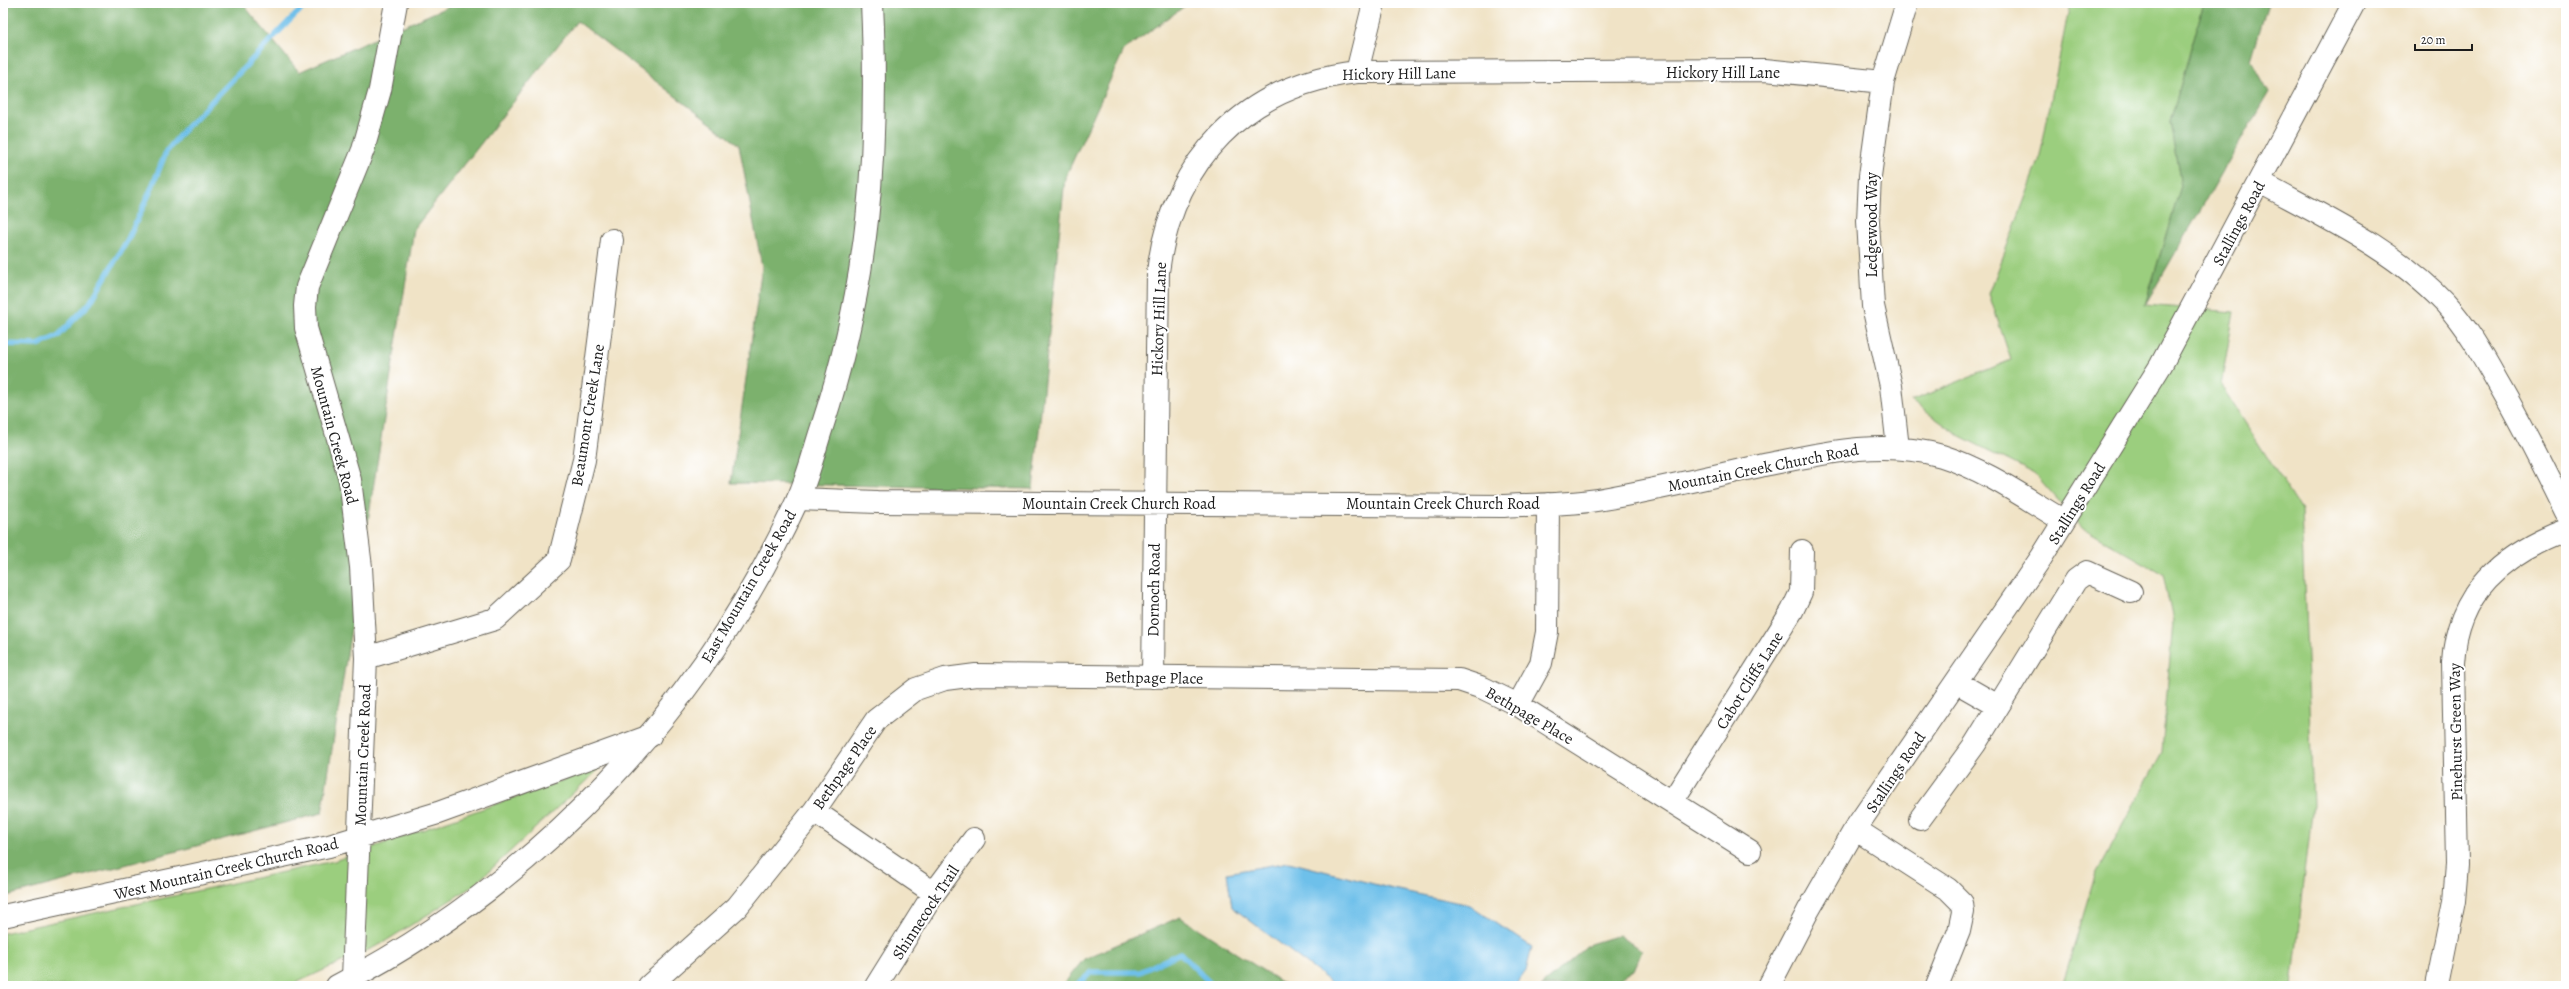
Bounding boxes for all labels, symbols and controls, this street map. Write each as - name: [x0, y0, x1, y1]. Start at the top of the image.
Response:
- scale bar: [2415, 26, 2472, 52]
- text: 20 m: [2421, 32, 2445, 48]
- street label: Hickory Hill Lane: [1342, 62, 1456, 86]
- street label: Hickory Hill Lane: [1666, 62, 1780, 84]
- street label: Ledgewood Way: [1861, 171, 1883, 278]
- street label: Stallings Road: [2207, 177, 2271, 270]
- street label: Hickory Hill Lane: [1146, 261, 1172, 377]
- street label: Beaumont Creek Lane: [566, 342, 610, 488]
- street label: Mountain Creek Road: [305, 364, 363, 507]
- street label: Mountain Creek Church Road: [1666, 439, 1861, 497]
- street label: Stallings Road: [2043, 458, 2111, 549]
- street label: Mountain Creek Church Road: [1022, 493, 1216, 515]
- street label: Mountain Creek Church Road: [1346, 493, 1540, 515]
- street label: East Mountain Creek Road: [696, 505, 802, 667]
- street label: Dornoch Road: [1142, 542, 1166, 637]
- street label: Cabot Cliffs Lane: [1711, 627, 1789, 734]
- street label: Pinehurst Green Way: [2444, 662, 2468, 801]
- street label: Bethpage Place: [1105, 666, 1203, 690]
- street label: Bethpage Place: [1481, 682, 1578, 750]
- street label: Mountain Creek Road: [350, 683, 376, 827]
- street label: Bethpage Place: [808, 721, 882, 814]
- street label: Stallings Road: [1861, 727, 1931, 817]
- street label: West Mountain Creek Church Road: [111, 832, 341, 906]
- street label: Shinnecock Trail: [887, 861, 965, 964]

